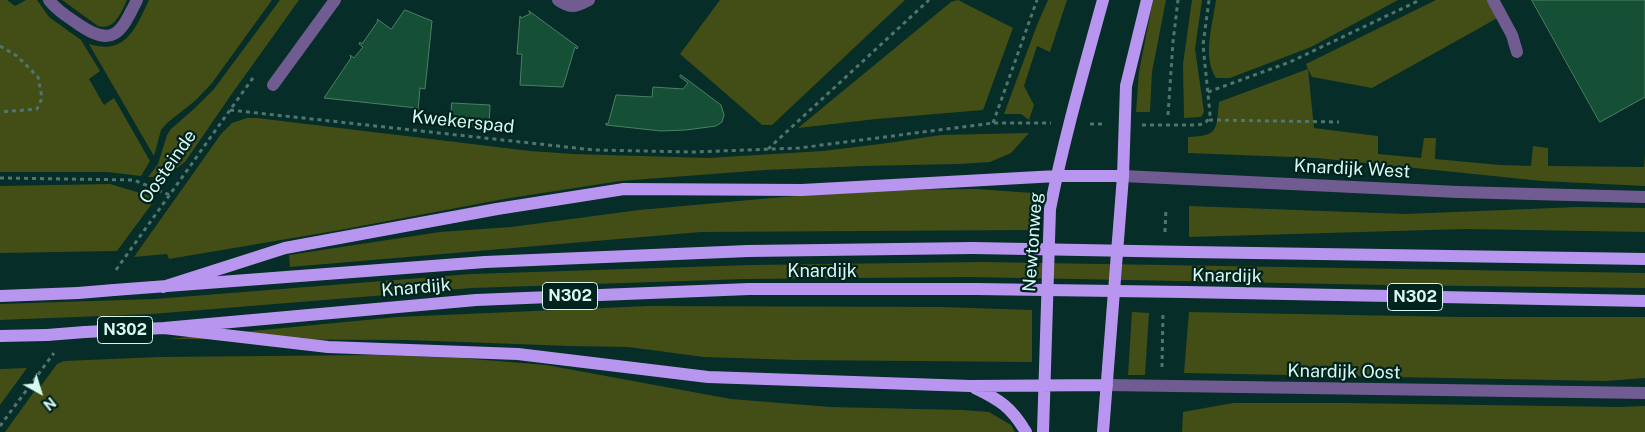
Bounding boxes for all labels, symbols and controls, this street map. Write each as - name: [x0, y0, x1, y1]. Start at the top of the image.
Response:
- street label: Kwekerspad: [411, 106, 515, 138]
- street label: Oosteinde: [135, 126, 201, 208]
- street label: Knardijk West: [1293, 155, 1411, 183]
- street label: Newtonweg: [1019, 191, 1047, 293]
- street label: Knardijk: [787, 260, 857, 282]
- street label: Knardijk: [1192, 265, 1262, 287]
- street label: Knardijk: [380, 274, 452, 302]
- road number: N302: [542, 282, 598, 310]
- road number: N302: [1388, 284, 1442, 310]
- road number: N302: [98, 316, 152, 344]
- street label: Knardijk Oost: [1287, 360, 1401, 384]
- north arrow: [15, 367, 65, 417]
- text: N: [40, 394, 59, 413]

